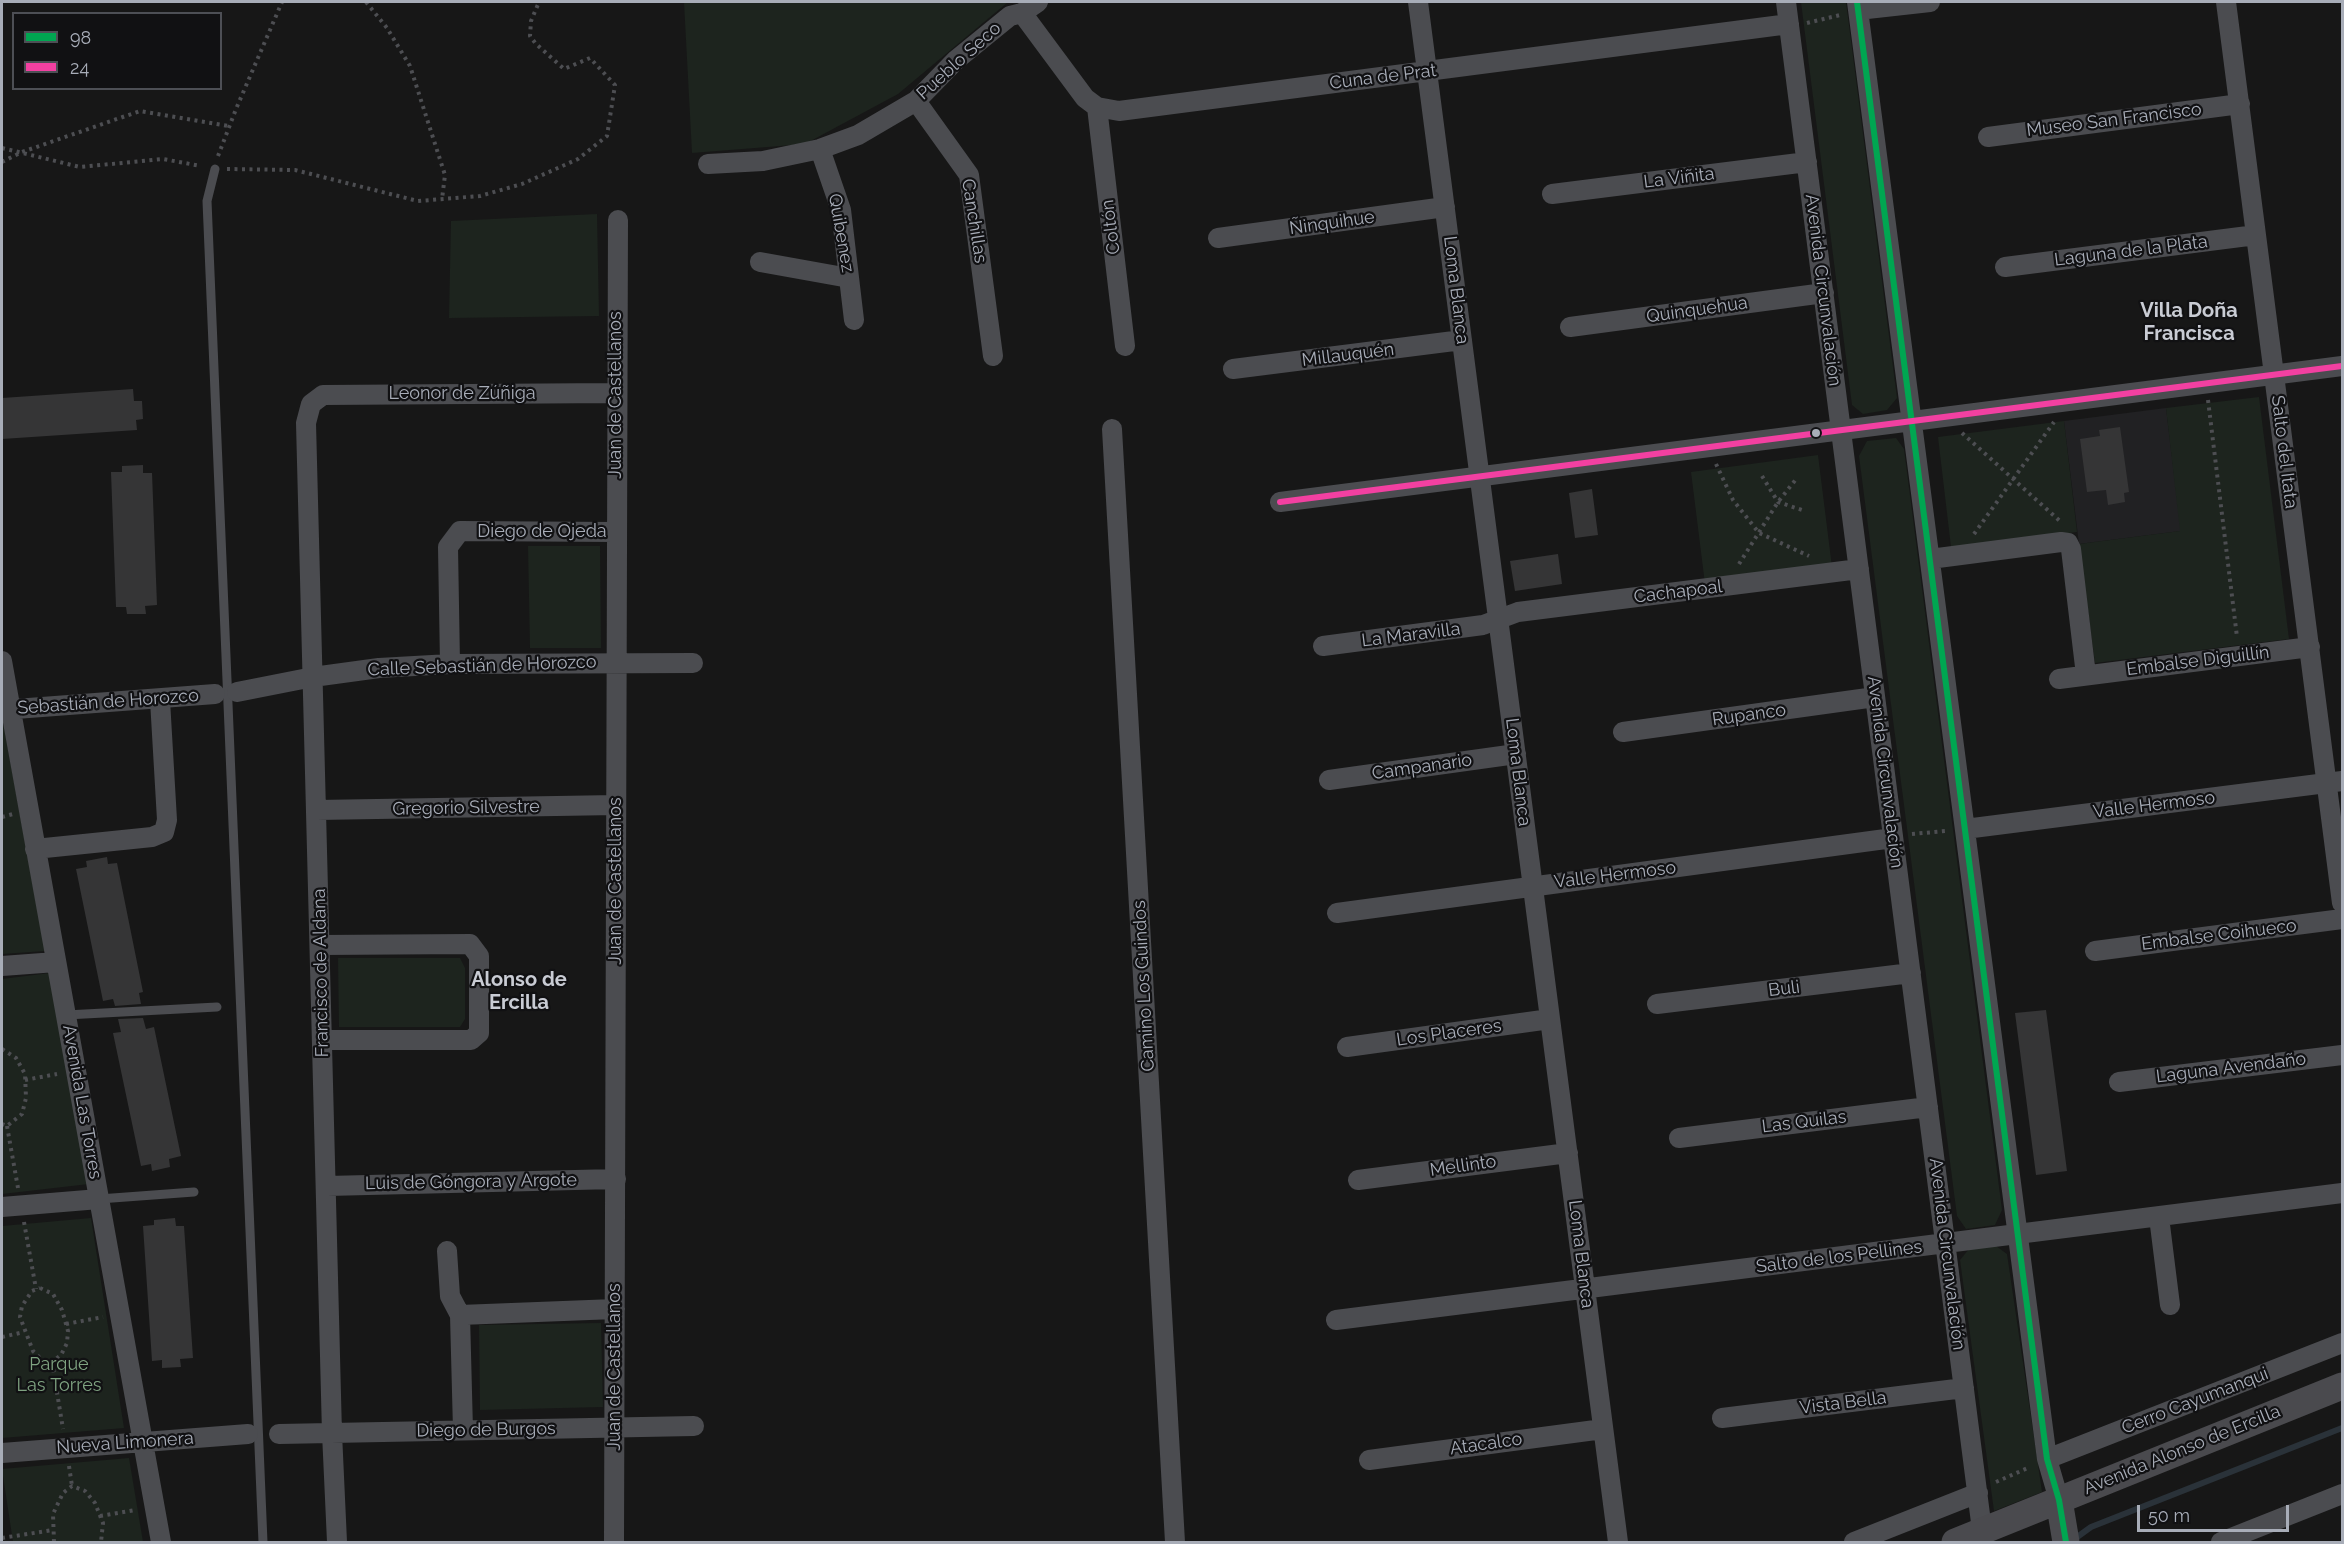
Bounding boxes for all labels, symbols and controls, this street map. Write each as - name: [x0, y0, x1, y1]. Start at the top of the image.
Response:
- legend: [12, 12, 222, 90]
- street label: Pueblo Seco: [912, 18, 1006, 104]
- text: 98: [70, 27, 91, 48]
- text: 24: [70, 57, 89, 78]
- street label: Cuna de Prat: [1328, 60, 1438, 94]
- street label: Museo San Francisco: [2025, 99, 2203, 141]
- street label: La Viñita: [1642, 163, 1716, 193]
- street label: Canchillas: [957, 177, 991, 265]
- street label: Quibenez: [823, 192, 859, 274]
- street label: Avenida Circunvalación: [1800, 193, 1846, 387]
- street label: Coltón: [1097, 198, 1125, 256]
- street label: Ñinquihue: [1288, 206, 1376, 240]
- street label: Laguna de la Plata: [2053, 231, 2209, 271]
- street label: Loma Blanca: [1439, 235, 1473, 345]
- street label: Quinquehua: [1645, 292, 1749, 328]
- district label: Villa Doña Francisca: [2140, 299, 2238, 346]
- street label: Juan de Castellanos: [605, 311, 627, 479]
- street label: Millauquén: [1301, 339, 1395, 371]
- street label: Leonor de Zúñiga: [388, 383, 536, 405]
- street label: Salto del Itata: [2266, 394, 2302, 510]
- unlabelled marker: [1810, 427, 1822, 439]
- street label: Diego de Ojeda: [477, 521, 607, 543]
- street label: Cachapoal: [1633, 576, 1723, 608]
- street label: La Maravilla: [1360, 618, 1462, 652]
- street label: Embalse Diguillín: [2125, 642, 2271, 680]
- street label: Calle Sebastián de Horozco: [367, 651, 597, 681]
- street label: Avenida Circunvalación: [1862, 675, 1908, 869]
- street label: Sebastián de Horozco: [17, 685, 199, 719]
- street label: Rupanco: [1711, 699, 1787, 731]
- street label: Loma Blanca: [1501, 717, 1535, 827]
- street label: Campanario: [1371, 749, 1473, 785]
- street label: Valle Hermoso: [2092, 787, 2216, 823]
- street label: Gregorio Silvestre: [392, 796, 540, 820]
- street label: Juan de Castellanos: [605, 797, 627, 965]
- street label: Valle Hermoso: [1553, 857, 1677, 893]
- street label: Francisco de Aldana: [309, 888, 333, 1058]
- street label: Camino Los Guindos: [1129, 900, 1159, 1072]
- street label: Embalse Coihueco: [2140, 915, 2298, 955]
- district label: Alonso de Ercilla: [471, 968, 567, 1015]
- street label: Buli: [1767, 976, 1801, 1002]
- street label: Los Placeres: [1395, 1015, 1503, 1051]
- street label: Avenida Las Torres: [58, 1023, 106, 1181]
- street label: Laguna Avendaño: [2155, 1048, 2307, 1088]
- street label: Las Quilas: [1760, 1106, 1848, 1138]
- street label: Mellinto: [1428, 1151, 1498, 1181]
- street label: Avenida Circunvalación: [1924, 1157, 1970, 1351]
- street label: Luis de Góngora y Argote: [365, 1169, 577, 1195]
- street label: Loma Blanca: [1564, 1199, 1598, 1309]
- street label: Salto de los Pellines: [1755, 1236, 1923, 1278]
- street label: Juan de Castellanos: [604, 1283, 626, 1451]
- park label: Parque Las Torres: [17, 1354, 101, 1396]
- street label: Cerro Cayumanqui: [2119, 1363, 2271, 1439]
- street label: Vista Bella: [1798, 1387, 1888, 1419]
- street label: Avenida Alonso de Ercilla: [2080, 1401, 2284, 1499]
- street label: Diego de Burgos: [416, 1418, 556, 1442]
- street label: Nueva Limonera: [56, 1427, 194, 1459]
- street label: Atacalco: [1448, 1428, 1524, 1460]
- scale bar: [2140, 1493, 2292, 1531]
- text: 50 m: [2148, 1505, 2190, 1526]

